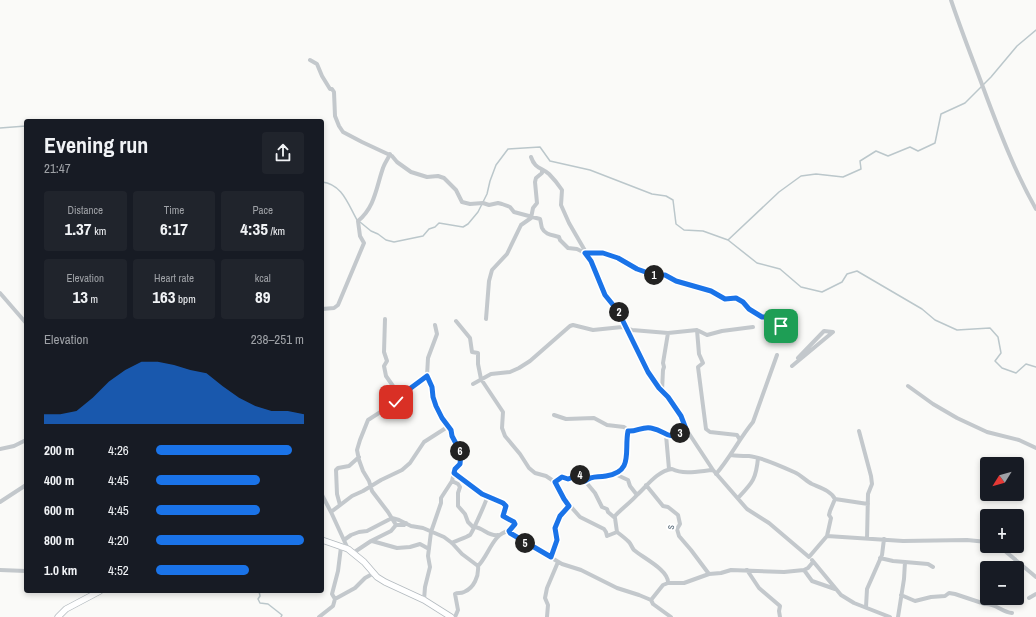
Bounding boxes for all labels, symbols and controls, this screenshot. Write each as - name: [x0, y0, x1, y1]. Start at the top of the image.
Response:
- text: Evening run: [44, 130, 148, 160]
- button: share: [262, 132, 304, 174]
- text: 21:47: [44, 160, 71, 177]
- text: Distance: [68, 203, 103, 217]
- text: Time: [164, 203, 184, 217]
- text: Pace: [252, 203, 273, 217]
- text: 1.37: [64, 217, 92, 240]
- text: 6:17: [160, 217, 188, 240]
- text: 4:35: [240, 217, 268, 240]
- text: km: [92, 224, 106, 238]
- text: /km: [268, 224, 285, 238]
- pin: 1: [644, 265, 664, 285]
- text: 1: [651, 268, 657, 282]
- text: Elevation: [67, 271, 104, 285]
- text: Heart rate: [154, 271, 194, 285]
- text: kcal: [255, 271, 271, 285]
- text: 13: [73, 285, 88, 308]
- text: 163: [152, 285, 176, 308]
- text: 89: [255, 285, 270, 308]
- text: m: [88, 292, 98, 306]
- text: bpm: [176, 292, 196, 306]
- pin: 2: [609, 302, 629, 322]
- text: 2: [616, 305, 622, 319]
- pin: [764, 309, 798, 343]
- icon: arrive: [770, 315, 792, 337]
- text: Elevation: [44, 331, 88, 348]
- text: 238–251 m: [251, 331, 304, 348]
- pin: [379, 385, 413, 419]
- icon: check: [385, 391, 407, 413]
- pin: 3: [670, 423, 690, 443]
- text: 3: [677, 426, 683, 440]
- pin: 6: [450, 441, 470, 461]
- text: 200 m: [44, 442, 74, 459]
- text: 4:26: [108, 442, 129, 459]
- text: 6: [457, 444, 463, 458]
- north arrow: [980, 457, 1024, 501]
- map controls: [980, 457, 1024, 605]
- pin: 4: [570, 465, 590, 485]
- text: 4: [577, 468, 583, 482]
- text: 400 m: [44, 472, 74, 489]
- text: 4:45: [108, 472, 129, 489]
- text: 600 m: [44, 502, 74, 519]
- text: 4:45: [108, 502, 129, 519]
- button: +: [980, 509, 1024, 553]
- street label: s: [663, 524, 677, 530]
- text: 800 m: [44, 532, 74, 549]
- text: 4:20: [108, 532, 129, 549]
- pin: 5: [515, 533, 535, 553]
- text: 5: [522, 536, 528, 550]
- button: −: [980, 561, 1024, 605]
- text: 1.0 km: [44, 562, 77, 579]
- text: 4:52: [108, 562, 129, 579]

